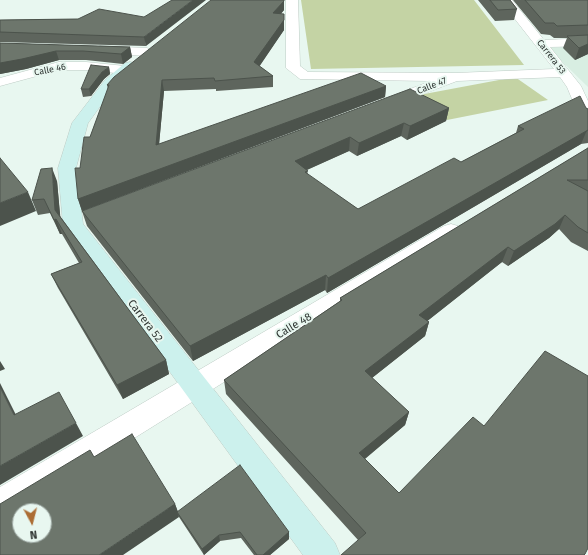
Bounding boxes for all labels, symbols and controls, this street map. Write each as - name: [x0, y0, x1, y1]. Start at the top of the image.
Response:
- street label: Carrera 53: [534, 38, 568, 76]
- street label: Calle 46: [33, 62, 67, 78]
- street label: Calle 47: [416, 75, 448, 97]
- street label: Carrera 52: [125, 297, 165, 345]
- street label: Calle 48: [274, 310, 314, 342]
- north arrow: [12, 503, 52, 543]
- text: N: [29, 528, 38, 541]

